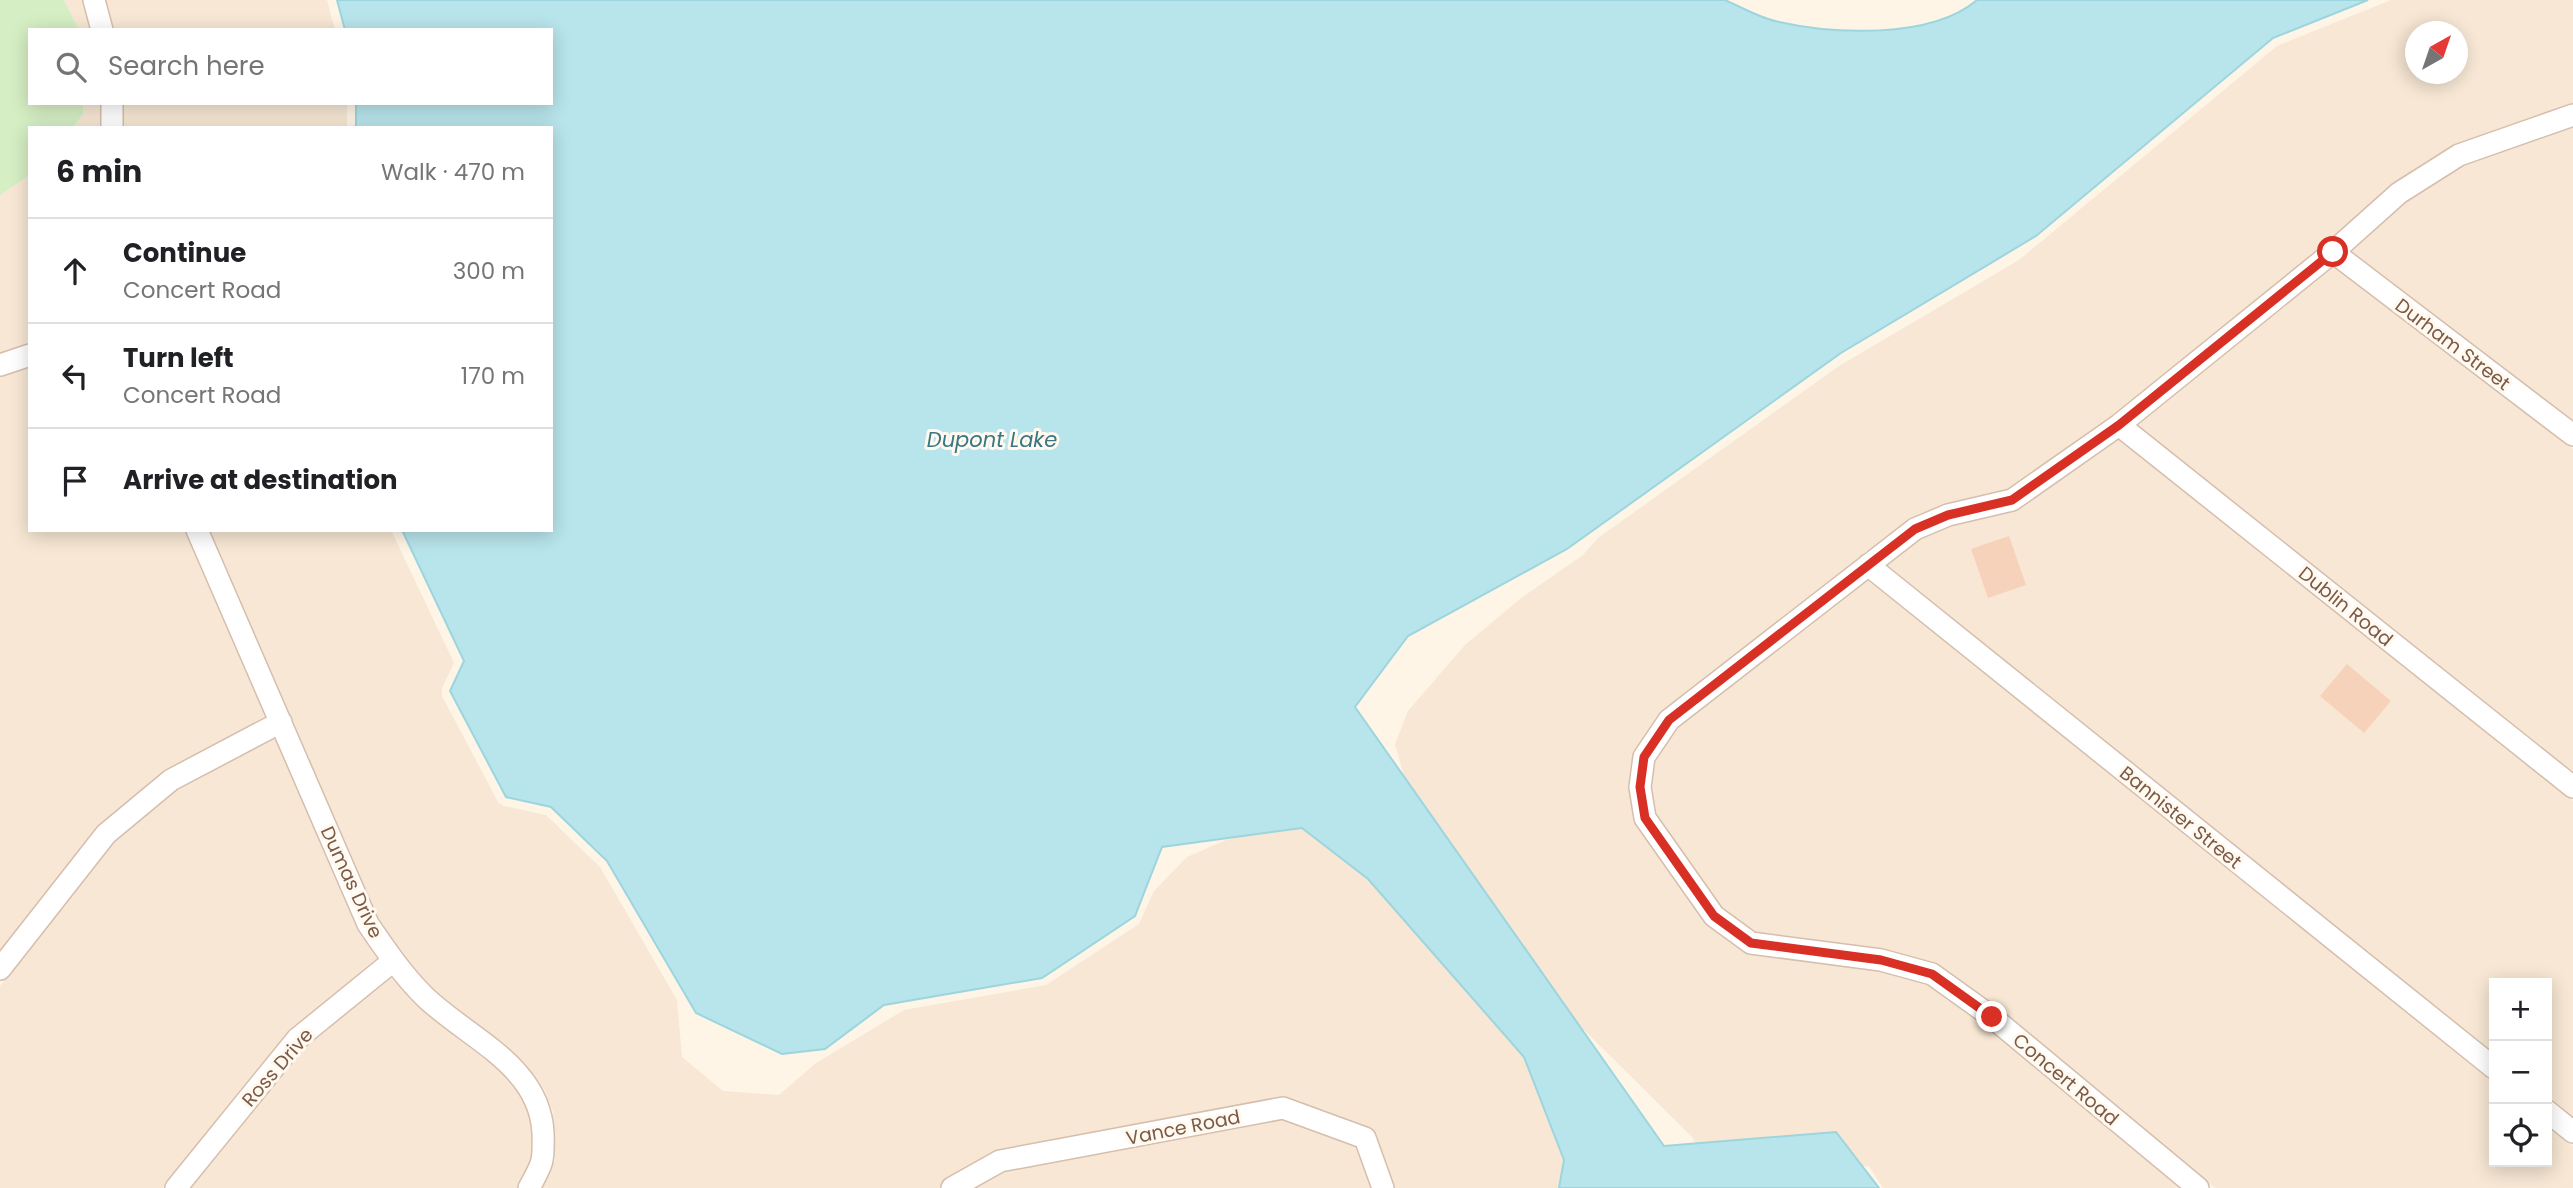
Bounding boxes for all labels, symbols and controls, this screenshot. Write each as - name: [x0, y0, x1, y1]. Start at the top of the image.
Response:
- north arrow: [2405, 21, 2468, 84]
- search box: [28, 28, 553, 105]
- icon: search: [52, 48, 90, 86]
- text: Search here: [108, 48, 265, 84]
- text: 6 min: [56, 150, 142, 193]
- text: Walk · 470 m: [381, 156, 525, 188]
- text: Continue: [123, 235, 246, 271]
- route start: [2317, 236, 2348, 267]
- icon: ahead: [56, 252, 94, 290]
- text: 300 m: [453, 255, 525, 287]
- text: Concert Road: [123, 274, 281, 306]
- street label: Durham Street: [2389, 292, 2516, 397]
- text: Turn left: [123, 340, 234, 376]
- icon: left: [56, 357, 94, 395]
- text: 170 m: [461, 360, 525, 392]
- text: Concert Road: [123, 379, 281, 411]
- water label: Dupont Lake: [927, 425, 1057, 454]
- icon: arrive: [56, 462, 94, 500]
- text: Arrive at destination: [123, 462, 398, 498]
- street label: Dublin Road: [2293, 560, 2399, 653]
- street label: Bannister Street: [2114, 760, 2247, 875]
- street label: Dumas Drive: [314, 822, 389, 943]
- map controls: [2489, 978, 2552, 1167]
- button: +: [2489, 978, 2552, 1041]
- route end: [1976, 1001, 2007, 1032]
- street label: Ross Drive: [236, 1022, 319, 1113]
- street label: Concert Road: [2007, 1027, 2124, 1132]
- button: −: [2489, 1041, 2552, 1104]
- street label: Vance Road: [1124, 1103, 1242, 1152]
- button: locate: [2489, 1104, 2552, 1167]

